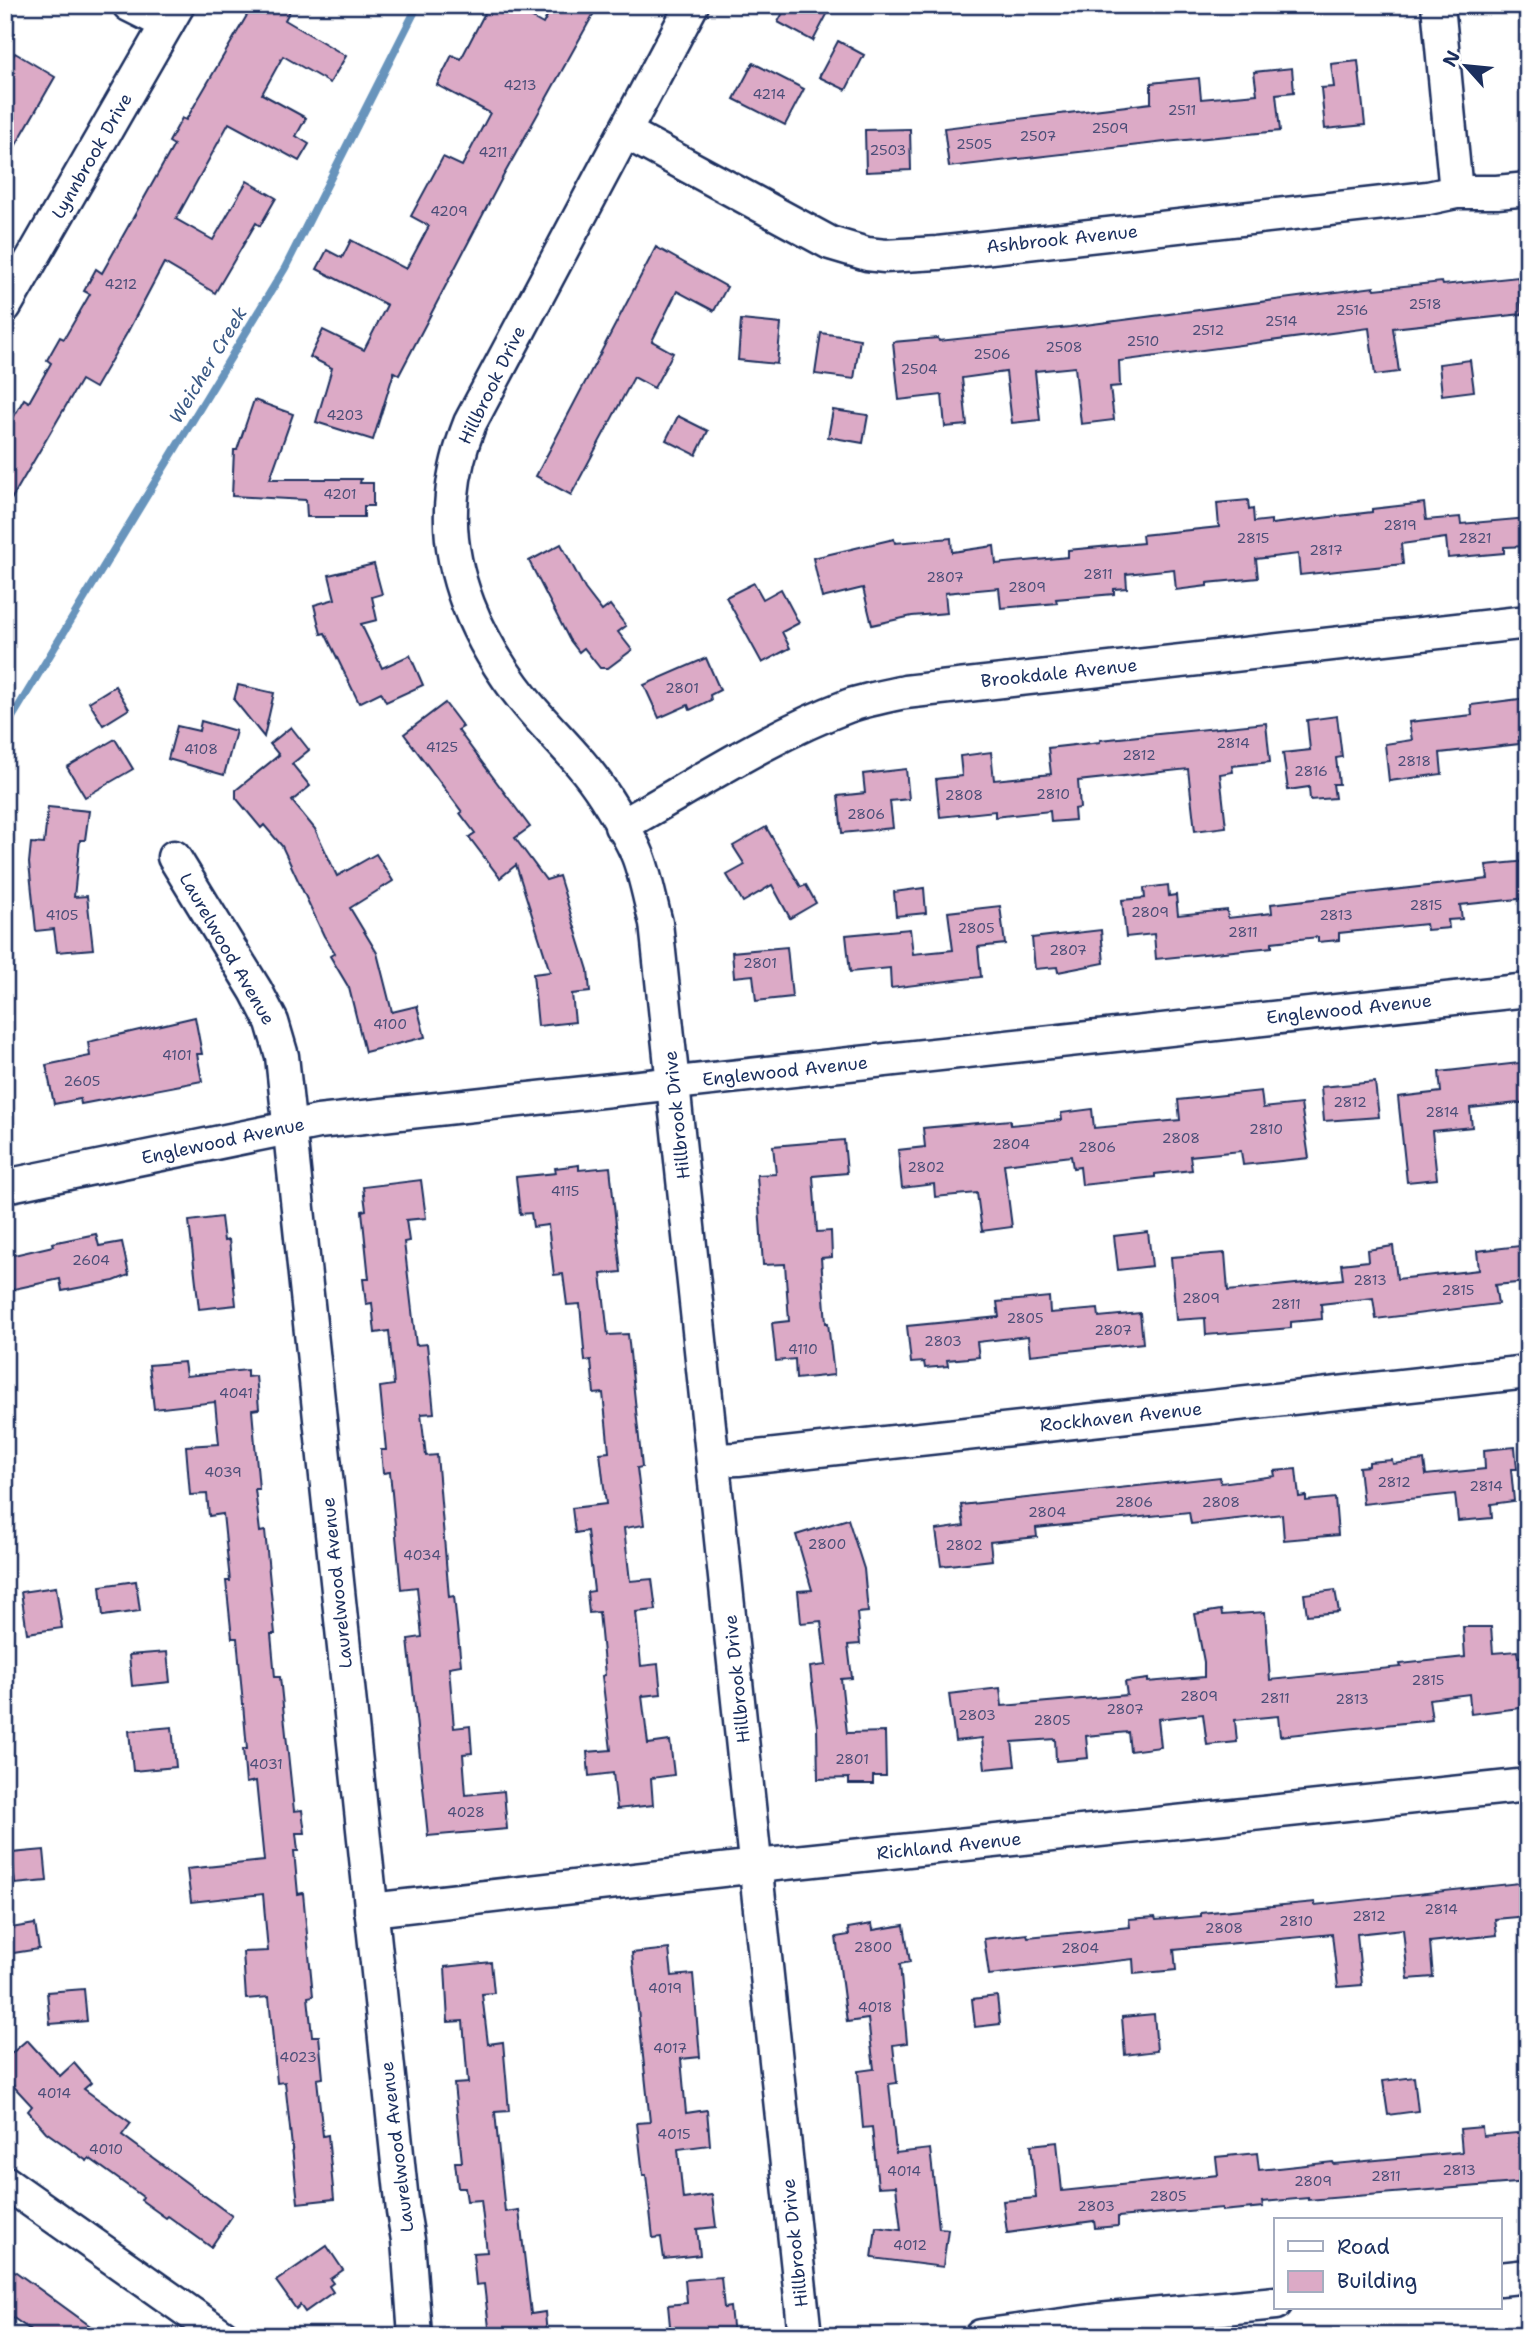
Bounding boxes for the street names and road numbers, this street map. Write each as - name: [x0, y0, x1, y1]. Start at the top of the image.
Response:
- street label: Lynnbrook Drive: [46, 89, 138, 223]
- street label: Ashbrook Avenue: [985, 219, 1139, 259]
- street label: Hillbrook Drive: [453, 322, 531, 448]
- street label: Brookdale Avenue: [980, 653, 1138, 693]
- street label: Laurelwood Avenue: [174, 869, 280, 1029]
- street label: Englewood Avenue: [1265, 988, 1433, 1030]
- street label: Hillbrook Drive: [658, 1050, 696, 1180]
- street label: Englewood Avenue: [701, 1050, 869, 1092]
- street label: Englewood Avenue: [139, 1112, 307, 1170]
- street label: Rockhaven Avenue: [1039, 1397, 1203, 1437]
- street label: Laurelwood Avenue: [316, 1496, 358, 1670]
- street label: Hillbrook Drive: [718, 1614, 756, 1744]
- street label: Richland Avenue: [875, 1826, 1023, 1866]
- street label: Laurelwood Avenue: [375, 2060, 419, 2234]
- street label: Hillbrook Drive: [776, 2178, 814, 2308]

